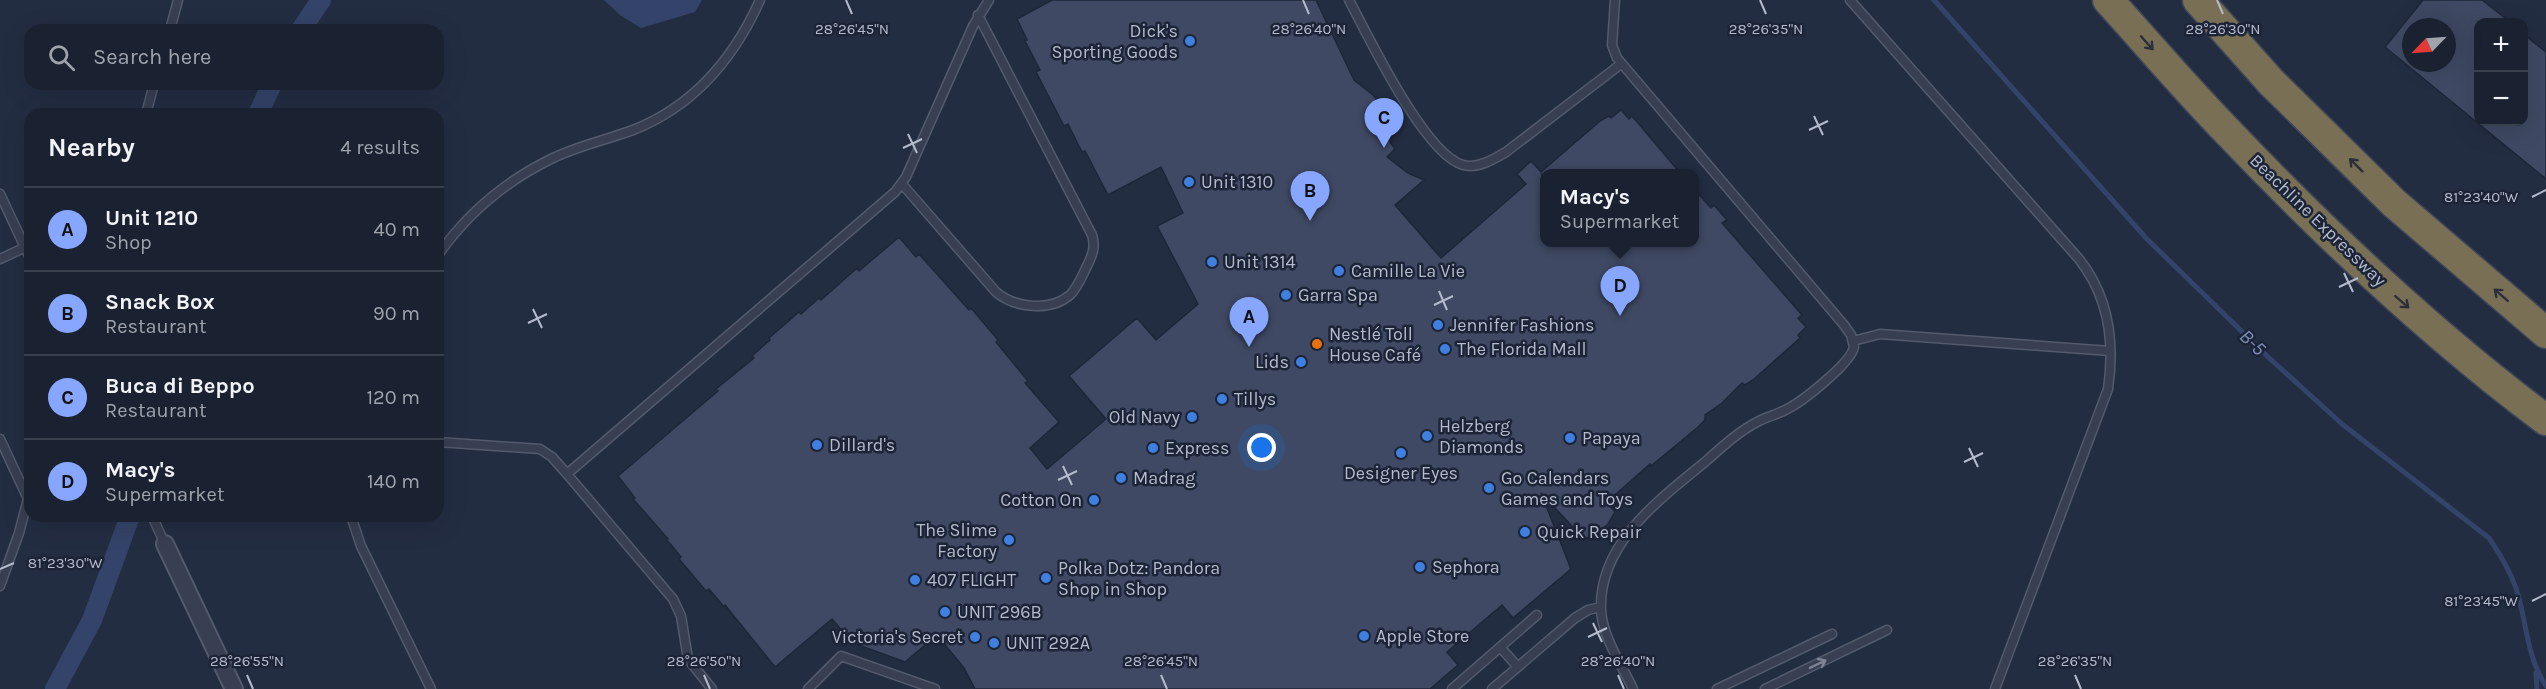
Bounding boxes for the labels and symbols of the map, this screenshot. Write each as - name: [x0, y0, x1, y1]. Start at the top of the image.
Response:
- north arrow: [2402, 18, 2456, 72]
- text: 28°26'45"N: [815, 20, 889, 38]
- place label: Dick's Sporting Goods: [1051, 20, 1178, 63]
- text: 28°26'40"N: [1272, 20, 1346, 38]
- text: 28°26'35"N: [1729, 20, 1803, 38]
- text: 28°26'30"N: [2186, 20, 2260, 38]
- marker: Dick's Sporting Goods: [1183, 34, 1197, 48]
- one-way arrow: [2140, 36, 2154, 51]
- pin: C: [1364, 98, 1404, 148]
- street label: Beachline Expressway: [2245, 149, 2391, 291]
- one-way arrow: [2348, 158, 2363, 173]
- place label: Unit 1310: [1201, 171, 1273, 193]
- pin: B: [1290, 172, 1330, 221]
- marker: Unit 1310: [1182, 175, 1196, 189]
- text: 81°23'40"W: [2444, 188, 2519, 206]
- place label: Unit 1314: [1224, 251, 1296, 273]
- marker: Unit 1314: [1205, 255, 1219, 269]
- place label: Camille La Vie: [1351, 260, 1465, 282]
- marker: Camille La Vie: [1332, 264, 1346, 278]
- pin: D: [1600, 266, 1640, 316]
- place label: Garra Spa: [1298, 284, 1378, 306]
- marker: Garra Spa: [1279, 288, 1293, 302]
- one-way arrow: [2494, 288, 2509, 302]
- one-way arrow: [2394, 295, 2410, 308]
- pin: A: [1230, 298, 1268, 347]
- place label: Jennifer Fashions: [1450, 314, 1595, 336]
- marker: Jennifer Fashions: [1431, 318, 1445, 332]
- place label: Nestlé Toll House Café: [1329, 323, 1421, 366]
- water label: B-5: [2235, 324, 2271, 360]
- marker: Nestlé Toll House Café: [1310, 337, 1324, 351]
- place label: The Florida Mall: [1457, 338, 1587, 360]
- marker: The Florida Mall: [1438, 342, 1452, 356]
- place label: Lids: [1255, 351, 1289, 373]
- marker: Lids: [1294, 355, 1308, 369]
- place label: Tillys: [1234, 388, 1276, 410]
- marker: Tillys: [1215, 392, 1229, 406]
- place label: Old Navy: [1109, 406, 1181, 428]
- marker: Old Navy: [1185, 410, 1199, 424]
- place label: Helzberg Diamonds: [1439, 415, 1524, 458]
- place label: Papaya: [1582, 427, 1641, 449]
- marker: Helzberg Diamonds: [1420, 429, 1434, 443]
- marker: Papaya: [1563, 431, 1577, 445]
- your location: [1247, 433, 1276, 462]
- place label: Dillard's: [829, 434, 895, 456]
- place label: Express: [1165, 437, 1230, 459]
- marker: Dillard's: [810, 438, 824, 452]
- marker: Express: [1146, 441, 1160, 455]
- marker: Designer Eyes: [1394, 446, 1408, 460]
- place label: Designer Eyes: [1344, 462, 1458, 484]
- place label: Madrag: [1133, 467, 1195, 489]
- place label: Go Calendars Games and Toys: [1501, 467, 1633, 510]
- marker: Madrag: [1114, 471, 1128, 485]
- marker: Go Calendars Games and Toys: [1482, 481, 1496, 495]
- place label: Cotton On: [1000, 489, 1082, 511]
- marker: Cotton On: [1087, 493, 1101, 507]
- place label: The Slime Factory: [916, 519, 998, 562]
- place label: Quick Repair: [1537, 521, 1642, 543]
- marker: Quick Repair: [1518, 525, 1532, 539]
- marker: The Slime Factory: [1002, 533, 1016, 547]
- text: 81°23'30"W: [28, 554, 103, 572]
- place label: Sephora: [1432, 556, 1500, 578]
- place label: Polka Dotz: Pandora Shop in Shop: [1058, 557, 1220, 600]
- marker: Sephora: [1413, 560, 1427, 574]
- place label: 407 FLIGHT: [927, 569, 1016, 591]
- marker: Polka Dotz: Pandora Shop in Shop: [1039, 571, 1053, 585]
- marker: 407 FLIGHT: [908, 573, 922, 587]
- text: 81°23'45"W: [2444, 592, 2518, 610]
- place label: UNIT 296B: [957, 601, 1042, 623]
- marker: UNIT 296B: [938, 605, 952, 619]
- place label: Apple Store: [1376, 625, 1469, 647]
- place label: Victoria's Secret: [832, 626, 963, 648]
- marker: Apple Store: [1357, 629, 1371, 643]
- marker: Victoria's Secret: [968, 630, 982, 644]
- place label: UNIT 292A: [1006, 632, 1090, 654]
- marker: UNIT 292A: [987, 636, 1001, 650]
- text: 28°26'55"N: [210, 652, 284, 670]
- text: 28°26'50"N: [667, 652, 741, 670]
- text: 28°26'45"N: [1124, 652, 1198, 670]
- text: 28°26'40"N: [1581, 652, 1655, 670]
- text: 28°26'35"N: [2038, 652, 2112, 670]
- one-way arrow: [1808, 657, 1826, 669]

